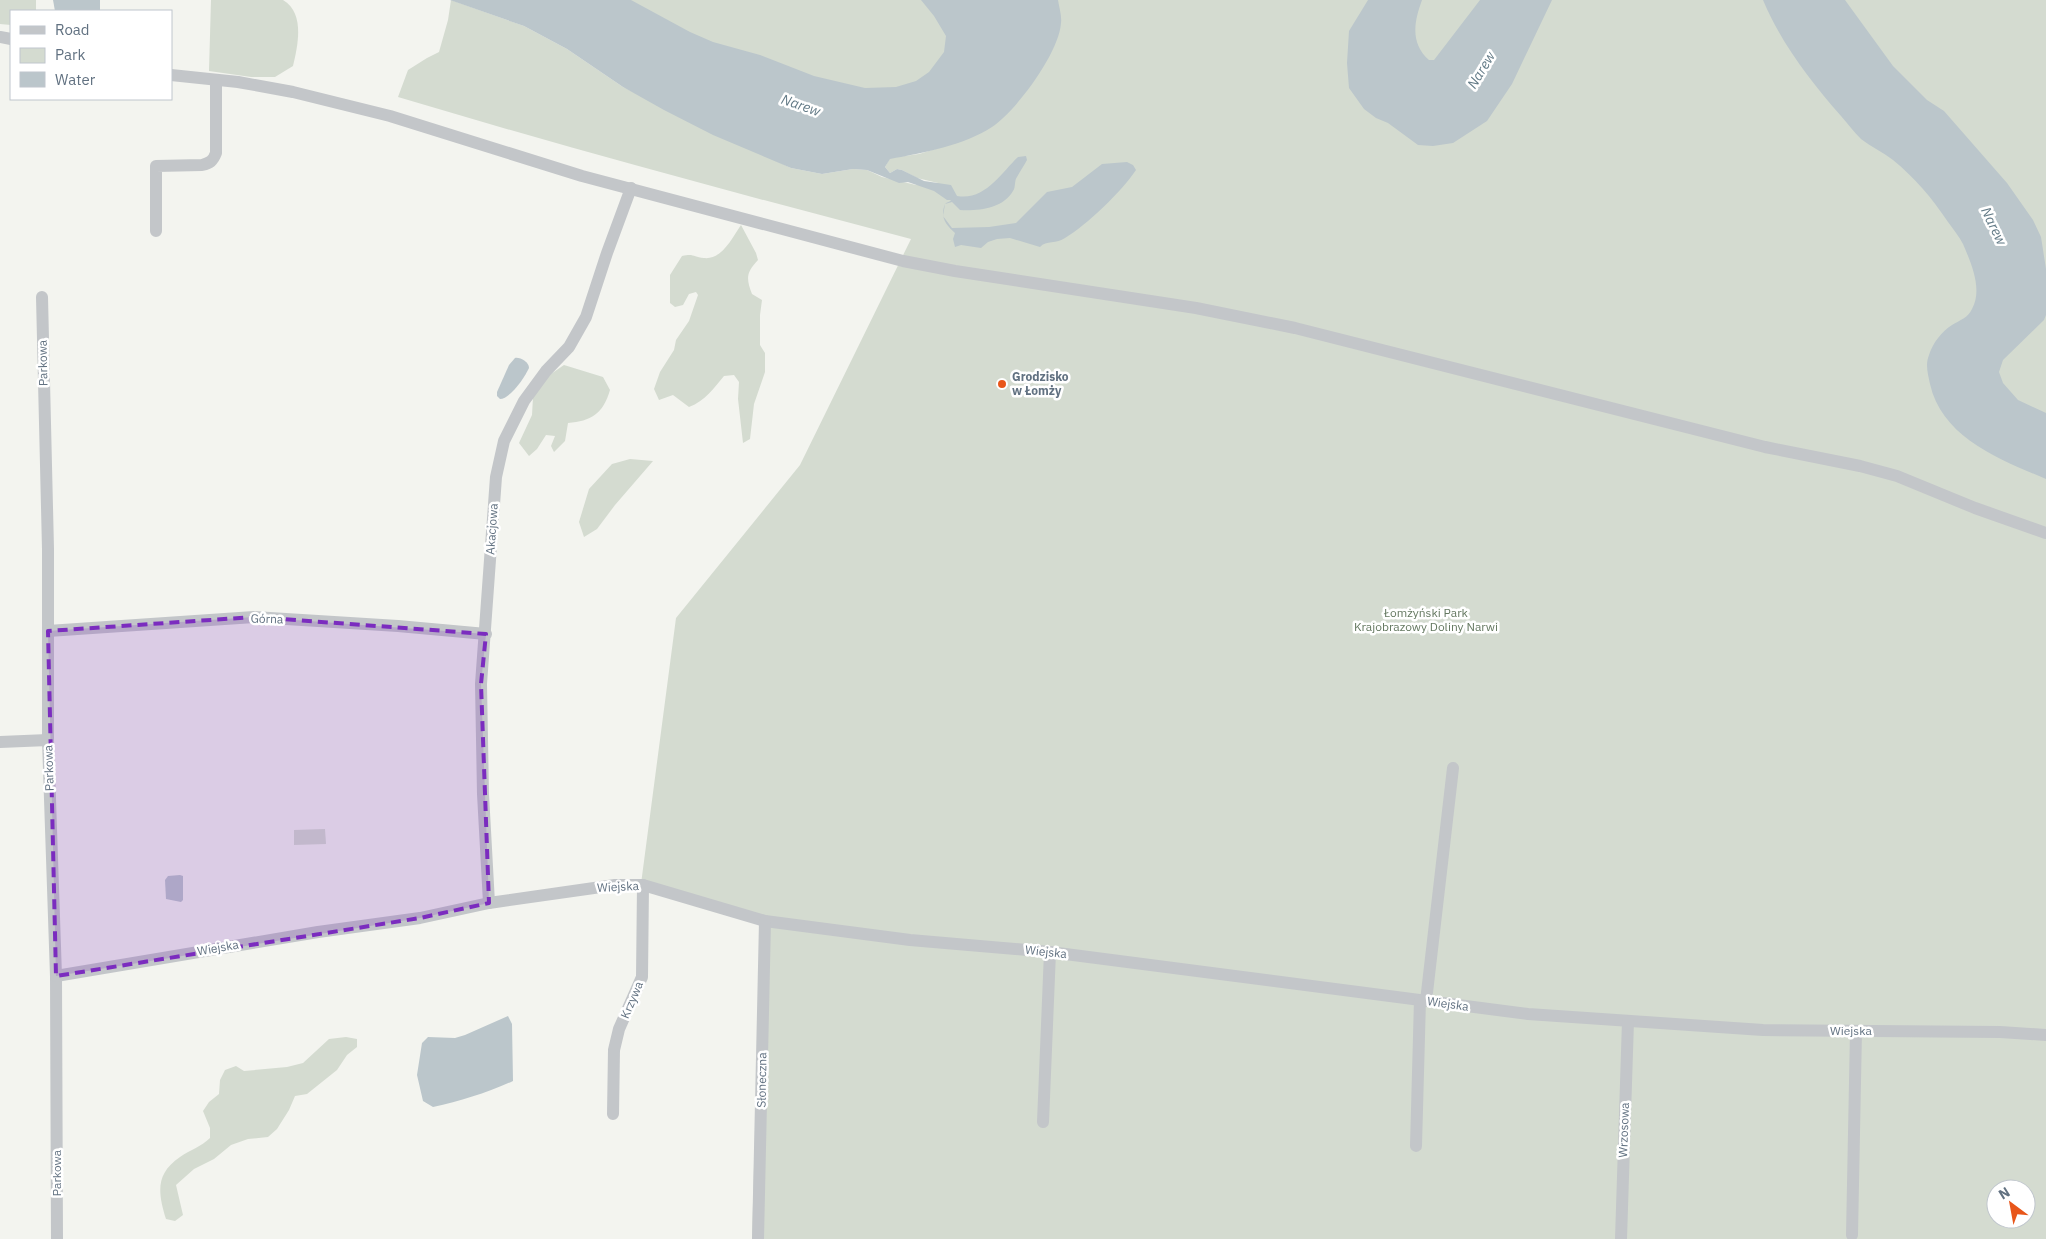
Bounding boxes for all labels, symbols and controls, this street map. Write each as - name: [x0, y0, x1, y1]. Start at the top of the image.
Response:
- legend: [10, 10, 172, 100]
- text: Road: [55, 20, 90, 39]
- text: Park: [55, 45, 85, 64]
- water label: Narew: [1463, 48, 1499, 92]
- text: Water: [55, 70, 96, 89]
- water label: Narew: [779, 90, 824, 120]
- water label: Narew: [1977, 204, 2011, 249]
- street label: Parkowa: [35, 339, 50, 386]
- place label: Grodzisko w Łomży: [1012, 369, 1069, 398]
- marker: Grodzisko w Łomży: [996, 378, 1008, 390]
- street label: Akacjowa: [482, 502, 501, 555]
- park label: Łomżyński Park Krajobrazowy Doliny Narwi: [1354, 605, 1498, 634]
- street label: Górna: [250, 610, 284, 627]
- street label: Parkowa: [40, 744, 57, 791]
- street label: Wiejska: [597, 878, 640, 895]
- street label: Wiejska: [196, 936, 240, 959]
- street label: Wiejska: [1024, 942, 1068, 961]
- street label: Krzywa: [617, 978, 646, 1021]
- street label: Wiejska: [1426, 993, 1470, 1014]
- street label: Wiejska: [1830, 1023, 1872, 1038]
- street label: Słoneczna: [754, 1052, 769, 1108]
- street label: Wrzosowa: [1615, 1102, 1632, 1158]
- street label: Parkowa: [49, 1149, 64, 1196]
- north arrow: [1986, 1179, 2036, 1229]
- text: N: [1995, 1183, 2013, 1203]

